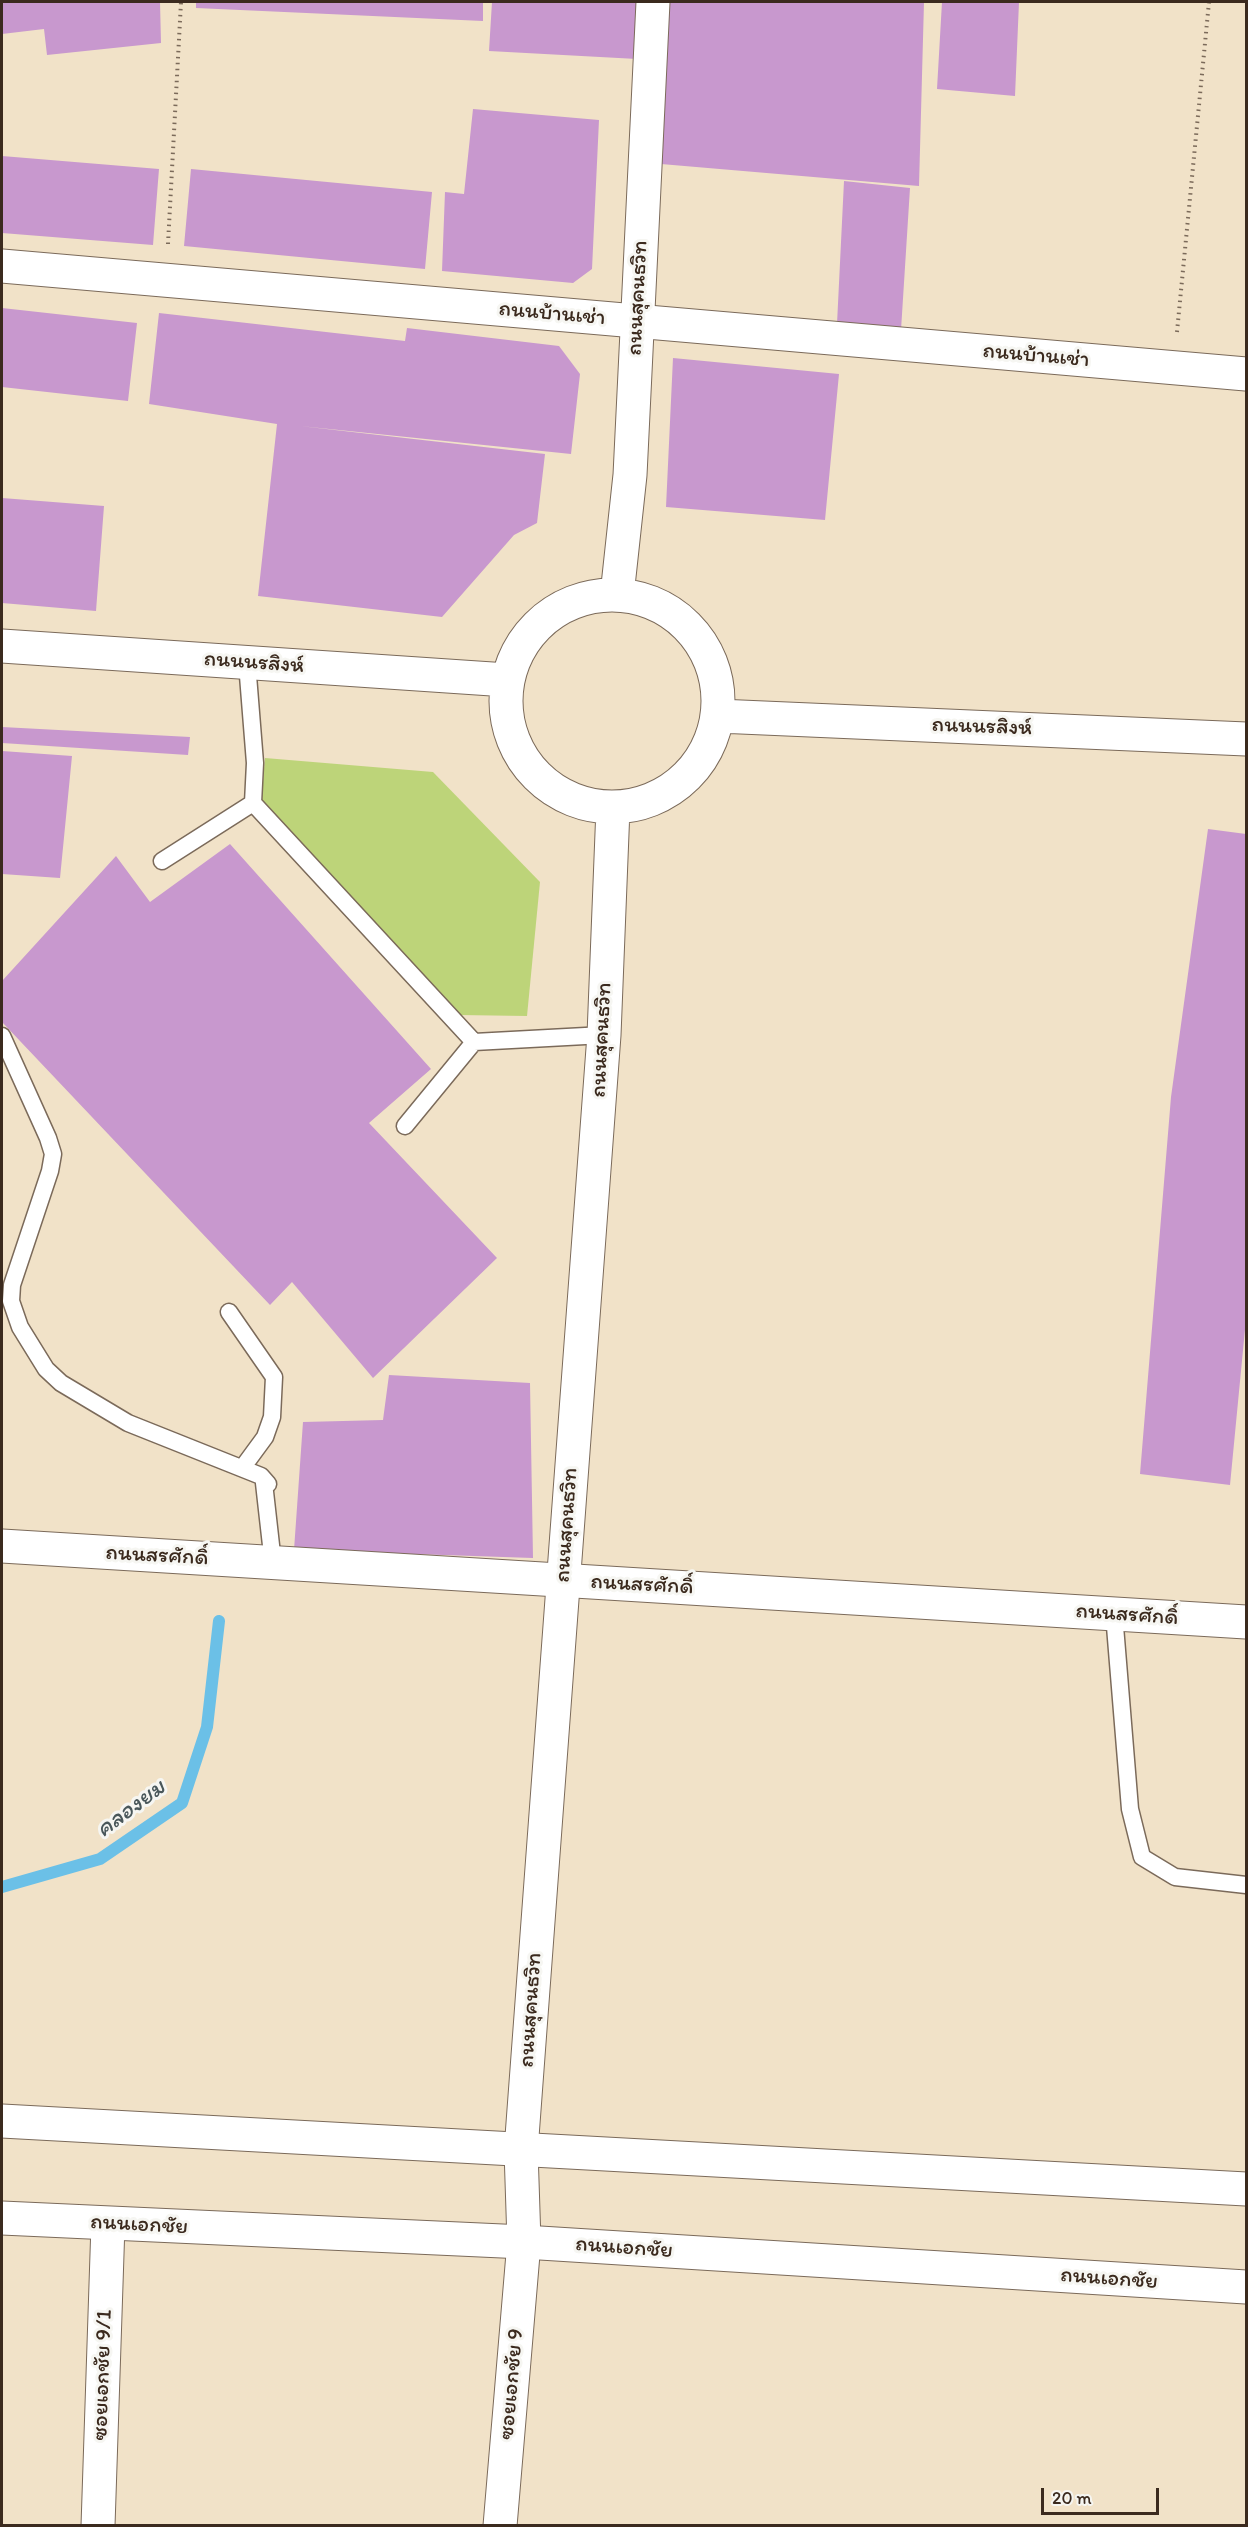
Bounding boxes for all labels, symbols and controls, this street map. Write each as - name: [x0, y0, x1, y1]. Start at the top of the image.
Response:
- street label: ถนนสุคนธวิท: [622, 240, 654, 356]
- street label: ถนนบ้านเช่า: [498, 296, 606, 332]
- street label: ถนนบ้านเช่า: [982, 338, 1090, 374]
- street label: ถนนนรสิงห์: [203, 646, 305, 680]
- street label: ถนนนรสิงห์: [931, 712, 1033, 742]
- street label: ถนนสุคนธวิท: [586, 982, 618, 1098]
- street label: ถนนสุคนธวิท: [550, 1467, 584, 1583]
- street label: ถนนสรศักดิ์: [105, 1540, 209, 1572]
- street label: ถนนสรศักดิ์: [590, 1569, 694, 1601]
- street label: ถนนสรศักดิ์: [1075, 1598, 1179, 1632]
- water label: คลองยม: [91, 1774, 171, 1844]
- street label: ถนนสุคนธวิท: [514, 1952, 548, 2068]
- street label: ถนนเอกชัย: [90, 2209, 188, 2241]
- street label: ถนนเอกชัย: [574, 2231, 674, 2265]
- street label: ถนนเอกชัย: [1059, 2262, 1159, 2296]
- street label: ซอยเอกชัย 9/1: [88, 2309, 118, 2441]
- street label: ซอยเอกชัย 9: [494, 2327, 530, 2441]
- scale bar: [1044, 2476, 1162, 2514]
- text: 20 m: [1052, 2487, 1092, 2509]

